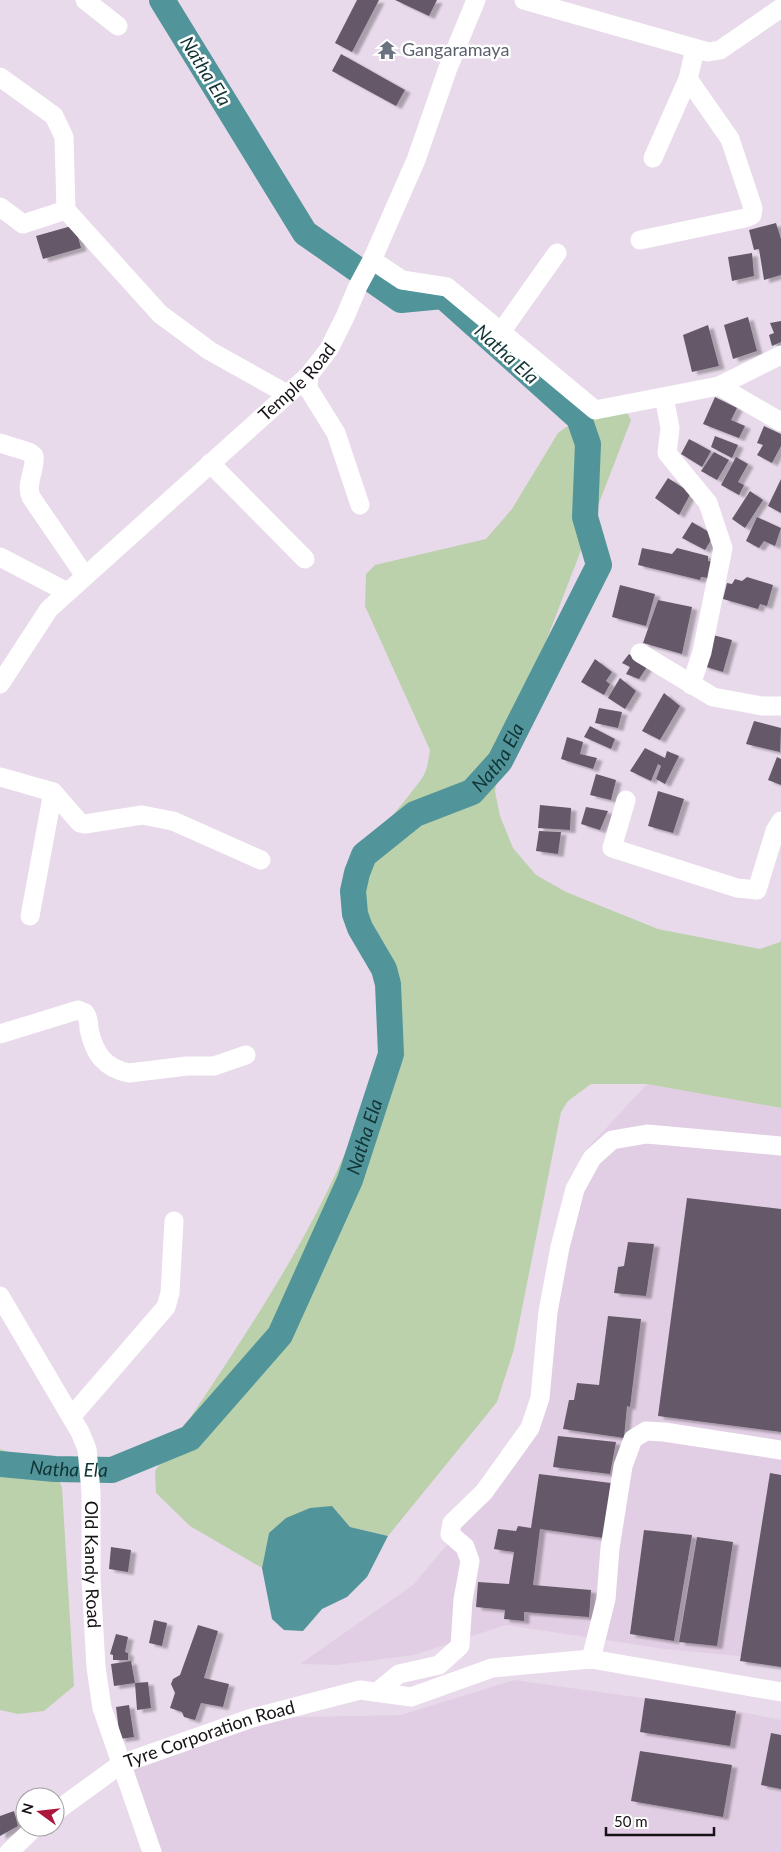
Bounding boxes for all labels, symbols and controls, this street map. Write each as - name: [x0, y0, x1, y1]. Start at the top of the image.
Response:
- water label: Natha Ela: [176, 32, 237, 110]
- place label: Gangaramaya: [402, 38, 509, 60]
- temple icon: Gangaramaya: [376, 39, 398, 61]
- water label: Natha Ela: [471, 319, 544, 388]
- street label: Temple Road: [253, 338, 340, 425]
- water label: Natha Ela: [466, 719, 528, 796]
- water label: Natha Ela: [341, 1096, 387, 1177]
- water label: Natha Ela: [29, 1455, 108, 1481]
- street label: Old Kandy Road: [81, 1501, 106, 1629]
- street label: Tyre Corporation Road: [121, 1695, 297, 1772]
- north arrow: [15, 1787, 65, 1837]
- text: N: [17, 1801, 37, 1816]
- scale bar: [606, 1804, 714, 1836]
- text: 50 m: [614, 1812, 648, 1830]

